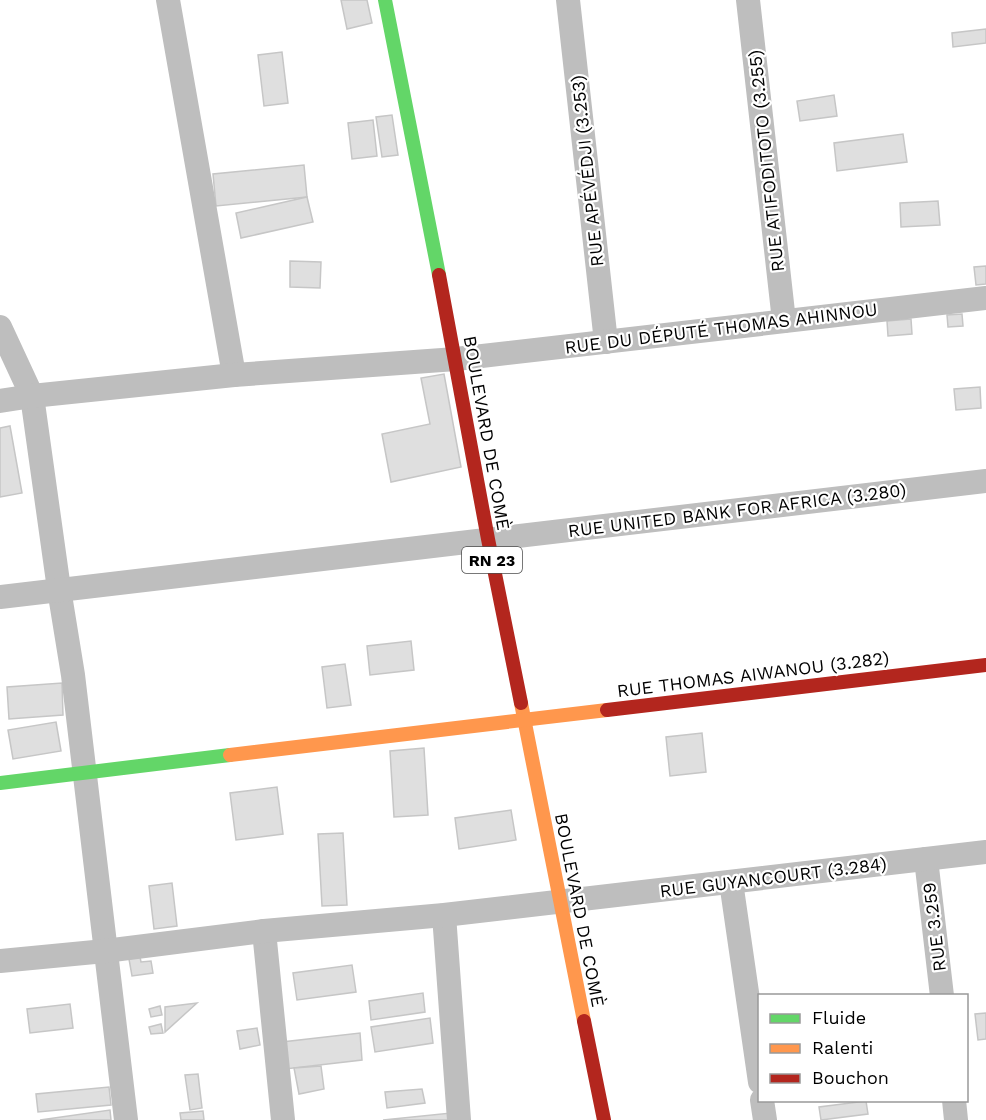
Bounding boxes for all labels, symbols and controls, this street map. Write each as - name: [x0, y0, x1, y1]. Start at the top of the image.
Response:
- street label: RUE ATIFODITOTO (3.255): [744, 49, 788, 273]
- street label: RUE APÉVÉDJI (3.253): [567, 74, 607, 268]
- street label: RUE DU DÉPUTÉ THOMAS AHINNOU: [563, 298, 879, 358]
- street label: BOULEVARD DE COMÈ: [460, 334, 514, 532]
- street label: RUE UNITED BANK FOR AFRICA (3.280): [567, 479, 907, 541]
- road number: RN 23: [462, 547, 522, 573]
- street label: RUE THOMAS AIWANOU (3.282): [616, 647, 890, 701]
- street label: BOULEVARD DE COMÈ: [551, 811, 609, 1009]
- street label: RUE GUYANCOURT (3.284): [658, 853, 888, 901]
- street label: RUE 3.259: [918, 881, 950, 973]
- legend: [758, 994, 968, 1102]
- text: Fluide: [812, 1007, 866, 1028]
- text: Ralenti: [812, 1037, 873, 1058]
- text: Bouchon: [812, 1067, 889, 1088]

